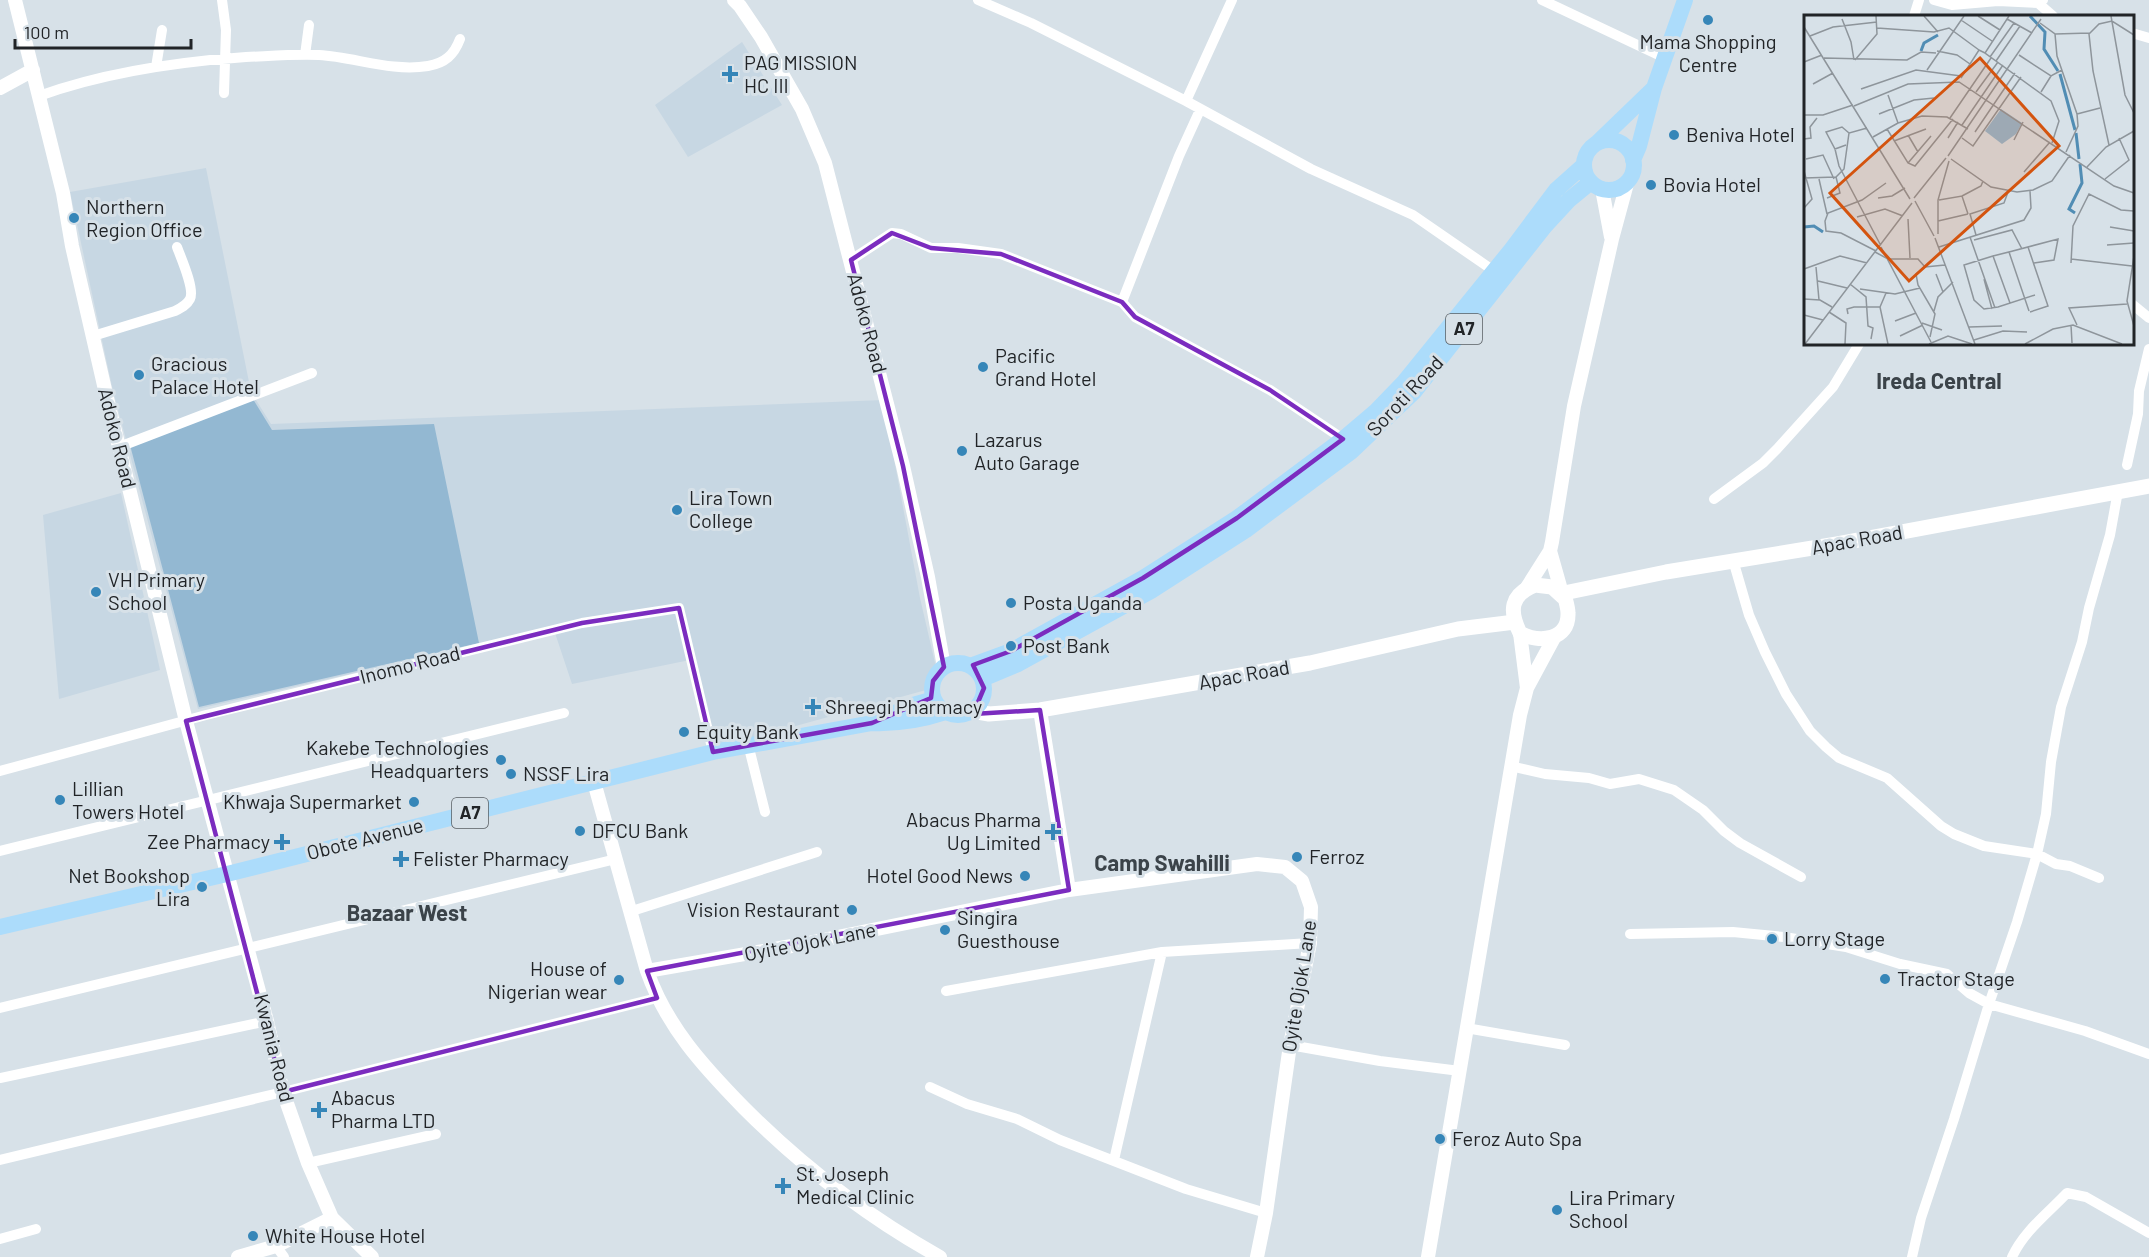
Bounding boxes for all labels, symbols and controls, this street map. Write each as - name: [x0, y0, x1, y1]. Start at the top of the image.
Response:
- scale bar: [15, 12, 190, 50]
- marker: Mama Shopping Centre: [1701, 13, 1715, 27]
- inset map: [1804, 15, 2134, 345]
- text: 100 m: [24, 21, 69, 43]
- place label: Mama Shopping Centre: [1639, 29, 1777, 76]
- place label: PAG MISSION HC III: [744, 50, 858, 97]
- marker: PAG MISSION HC III: [721, 65, 739, 83]
- place label: Beniva Hotel: [1686, 122, 1795, 146]
- marker: Beniva Hotel: [1667, 128, 1681, 142]
- place label: Bovia Hotel: [1663, 172, 1761, 196]
- marker: Bovia Hotel: [1644, 178, 1658, 192]
- place label: Northern Region Office: [86, 194, 203, 241]
- marker: Northern Region Office: [67, 211, 81, 225]
- street label: Adoko Road: [843, 270, 893, 375]
- road number: A7: [1446, 314, 1482, 344]
- place label: Pacific Grand Hotel: [995, 343, 1096, 390]
- street label: Soroti Road: [1361, 350, 1448, 440]
- place label: Gracious Palace Hotel: [151, 351, 259, 398]
- marker: Pacific Grand Hotel: [976, 360, 990, 374]
- district label: Ireda Central: [1876, 367, 2002, 393]
- marker: Gracious Palace Hotel: [132, 368, 146, 382]
- street label: Adoko Road: [94, 385, 142, 490]
- place label: Lazarus Auto Garage: [974, 427, 1080, 474]
- marker: Lazarus Auto Garage: [955, 444, 969, 458]
- place label: Lira Town College: [689, 485, 773, 532]
- marker: Lira Town College: [670, 503, 684, 517]
- street label: Apac Road: [1809, 519, 1904, 559]
- place label: VH Primary School: [108, 567, 205, 614]
- marker: VH Primary School: [89, 585, 103, 599]
- place label: Posta Uganda: [1023, 590, 1142, 614]
- marker: Posta Uganda: [1004, 596, 1018, 610]
- place label: Post Bank: [1023, 633, 1110, 657]
- marker: Post Bank: [1004, 639, 1018, 653]
- street label: Inomo Road: [357, 640, 462, 688]
- street label: Apac Road: [1196, 654, 1291, 694]
- place label: Shreegi Pharmacy: [825, 694, 982, 718]
- marker: Shreegi Pharmacy: [806, 700, 820, 714]
- place label: Equity Bank: [696, 719, 799, 743]
- marker: Equity Bank: [677, 725, 691, 739]
- place label: Kakebe Technologies Headquarters: [306, 735, 489, 782]
- marker: Kakebe Technologies Headquarters: [494, 753, 508, 767]
- place label: NSSF Lira: [523, 761, 609, 785]
- marker: NSSF Lira: [504, 767, 518, 781]
- place label: Lillian Towers Hotel: [72, 776, 184, 823]
- place label: Khwaja Supermarket: [223, 789, 402, 813]
- marker: Lillian Towers Hotel: [53, 793, 67, 807]
- marker: Khwaja Supermarket: [407, 795, 421, 809]
- road number: A7: [452, 798, 488, 828]
- place label: Abacus Pharma Ug Limited: [906, 807, 1041, 854]
- street label: Obote Avenue: [304, 812, 425, 864]
- place label: DFCU Bank: [592, 818, 688, 842]
- marker: DFCU Bank: [573, 824, 587, 838]
- marker: Abacus Pharma Ug Limited: [1046, 825, 1060, 839]
- place label: Zee Pharmacy: [147, 829, 270, 853]
- marker: Zee Pharmacy: [275, 835, 289, 849]
- place label: Ferroz: [1309, 844, 1365, 868]
- place label: Felister Pharmacy: [413, 846, 569, 870]
- district label: Camp Swahilli: [1094, 849, 1230, 875]
- marker: Ferroz: [1290, 850, 1304, 864]
- marker: Felister Pharmacy: [394, 852, 408, 866]
- place label: Net Bookshop Lira: [68, 863, 190, 910]
- place label: Hotel Good News: [867, 863, 1013, 887]
- marker: Hotel Good News: [1018, 869, 1032, 883]
- marker: Net Bookshop Lira: [195, 880, 209, 894]
- place label: Vision Restaurant: [687, 897, 840, 921]
- district label: Bazaar West: [347, 899, 467, 925]
- marker: Vision Restaurant: [845, 903, 859, 917]
- place label: Singira Guesthouse: [957, 905, 1060, 952]
- street label: Oyite Ojok Lane: [742, 916, 878, 966]
- street label: Oyite Ojok Lane: [1276, 918, 1320, 1054]
- marker: Singira Guesthouse: [938, 923, 952, 937]
- place label: Lorry Stage: [1784, 926, 1885, 950]
- marker: Lorry Stage: [1765, 932, 1779, 946]
- place label: House of Nigerian wear: [488, 956, 607, 1003]
- place label: Tractor Stage: [1897, 966, 2015, 990]
- marker: Tractor Stage: [1878, 972, 1892, 986]
- marker: House of Nigerian wear: [612, 973, 626, 987]
- street label: Kwania Road: [250, 991, 300, 1104]
- place label: Abacus Pharma LTD: [331, 1085, 435, 1132]
- marker: Abacus Pharma LTD: [312, 1103, 326, 1117]
- place label: Feroz Auto Spa: [1452, 1126, 1582, 1150]
- marker: Feroz Auto Spa: [1433, 1132, 1447, 1146]
- place label: St. Joseph Medical Clinic: [796, 1161, 914, 1208]
- marker: St. Joseph Medical Clinic: [774, 1177, 792, 1195]
- place label: Lira Primary School: [1569, 1185, 1675, 1232]
- marker: Lira Primary School: [1550, 1203, 1564, 1217]
- place label: White House Hotel: [265, 1223, 425, 1247]
- marker: White House Hotel: [246, 1229, 260, 1243]

